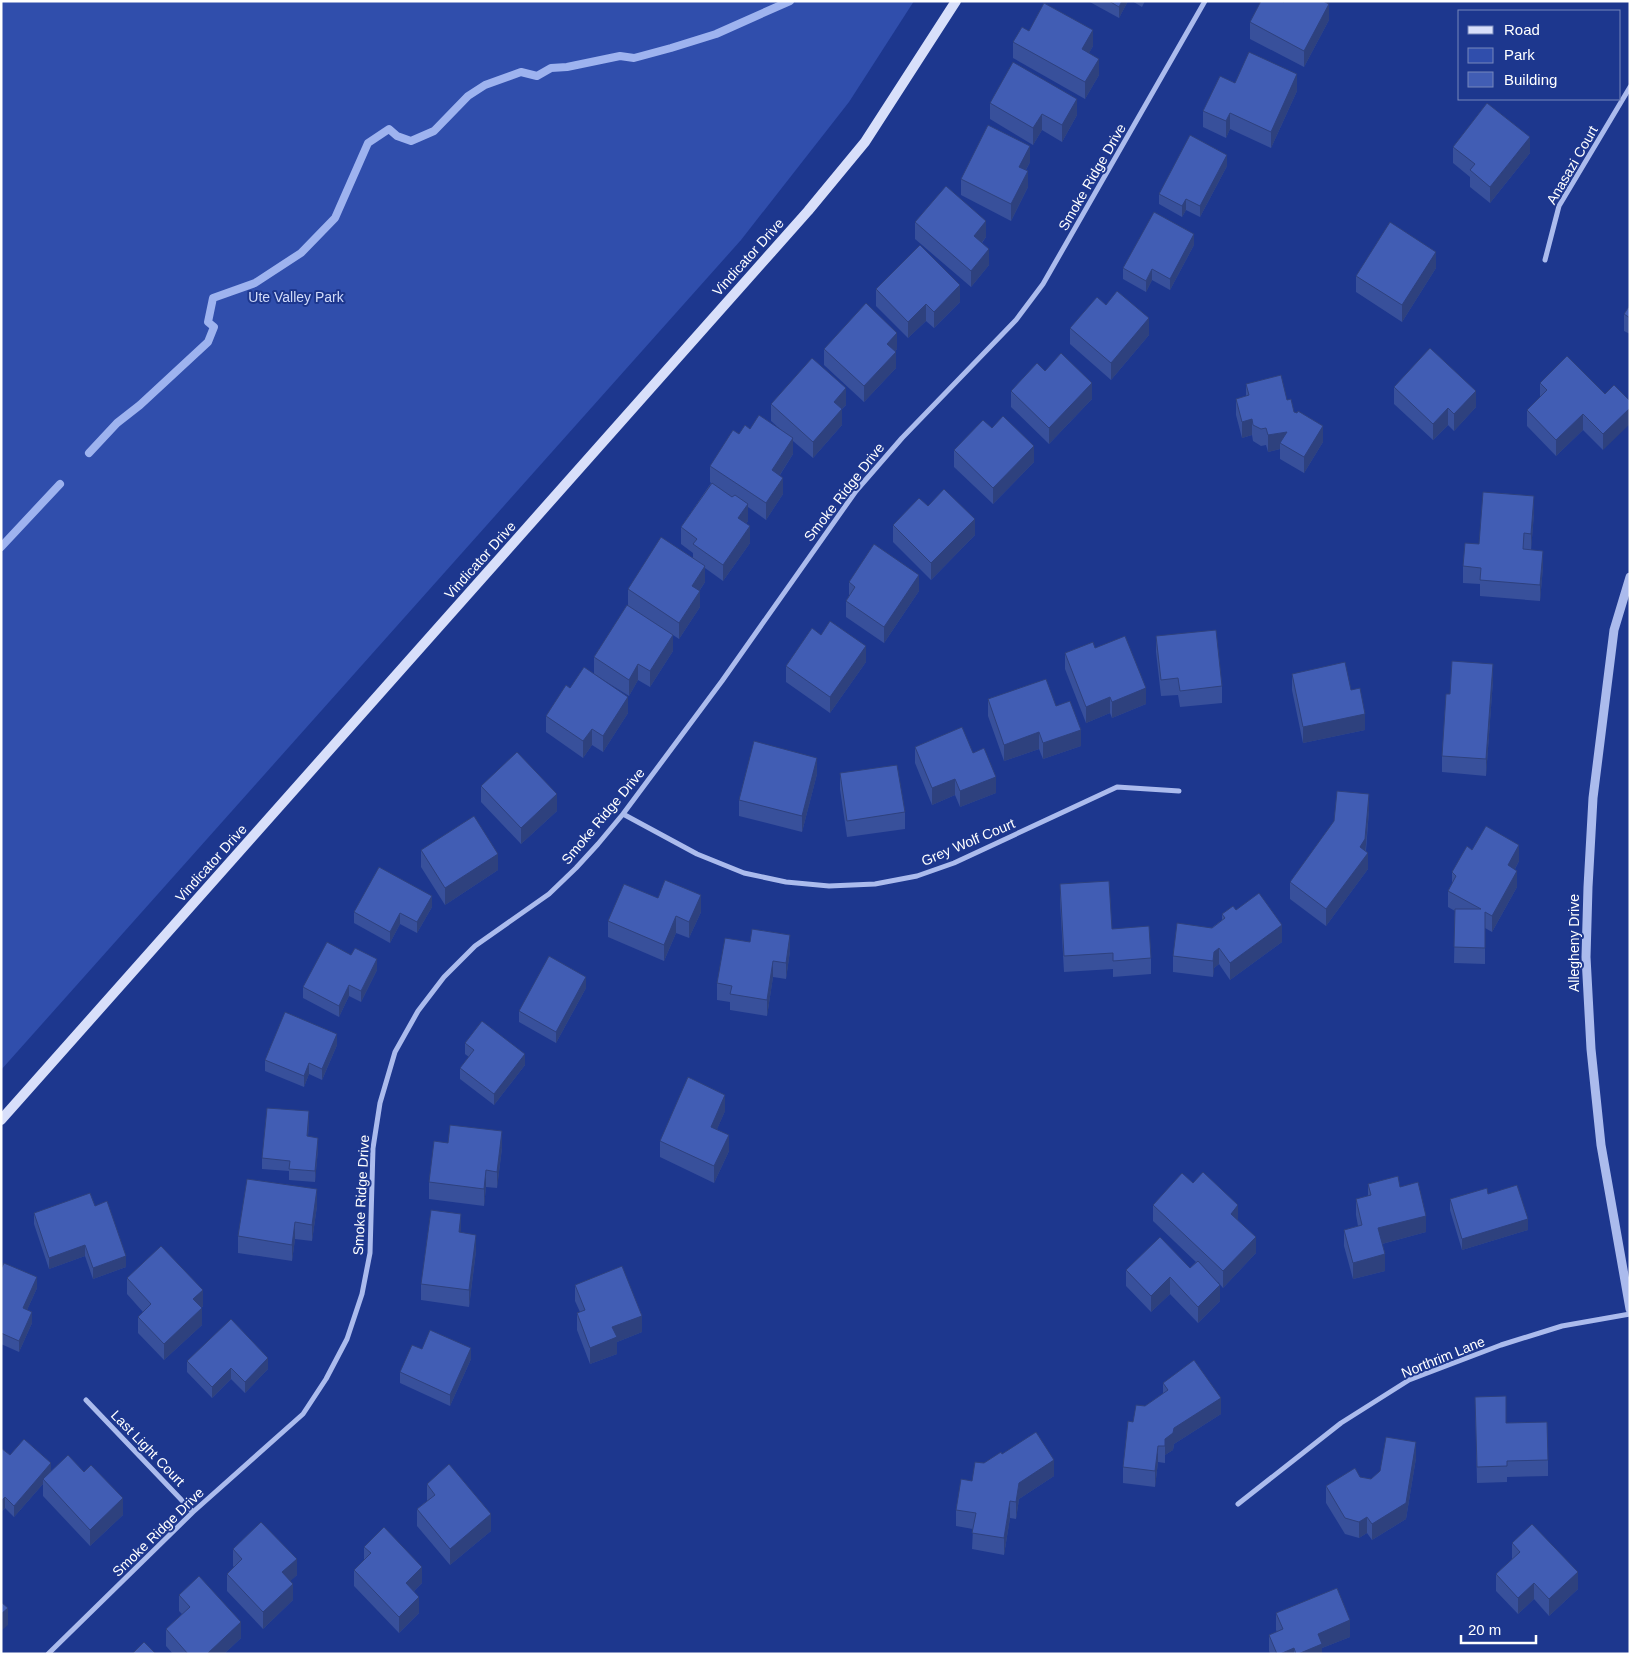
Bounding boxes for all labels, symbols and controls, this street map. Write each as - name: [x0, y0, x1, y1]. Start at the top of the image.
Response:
- legend: [1458, 10, 1621, 100]
- text: Road: [1504, 21, 1540, 38]
- text: Park: [1504, 46, 1535, 63]
- text: Building: [1504, 71, 1557, 88]
- street label: Smoke Ridge Drive: [1055, 121, 1129, 233]
- street label: Anasazi Court: [1543, 123, 1601, 207]
- street label: Vindicator Drive: [709, 215, 787, 299]
- park label: Ute Valley Park: [248, 289, 345, 305]
- street label: Smoke Ridge Drive: [801, 439, 888, 544]
- street label: Vindicator Drive: [441, 518, 519, 602]
- street label: Smoke Ridge Drive: [558, 765, 648, 867]
- street label: Grey Wolf Court: [919, 815, 1017, 869]
- street label: Vindicator Drive: [172, 821, 250, 905]
- street label: Allegheny Drive: [1566, 894, 1582, 992]
- street label: Smoke Ridge Drive: [350, 1134, 372, 1256]
- street label: Northrim Lane: [1399, 1333, 1487, 1381]
- street label: Last Light Court: [108, 1407, 188, 1489]
- street label: Smoke Ridge Drive: [109, 1484, 207, 1580]
- scale bar: [1461, 1612, 1536, 1644]
- text: 20 m: [1468, 1621, 1501, 1638]

